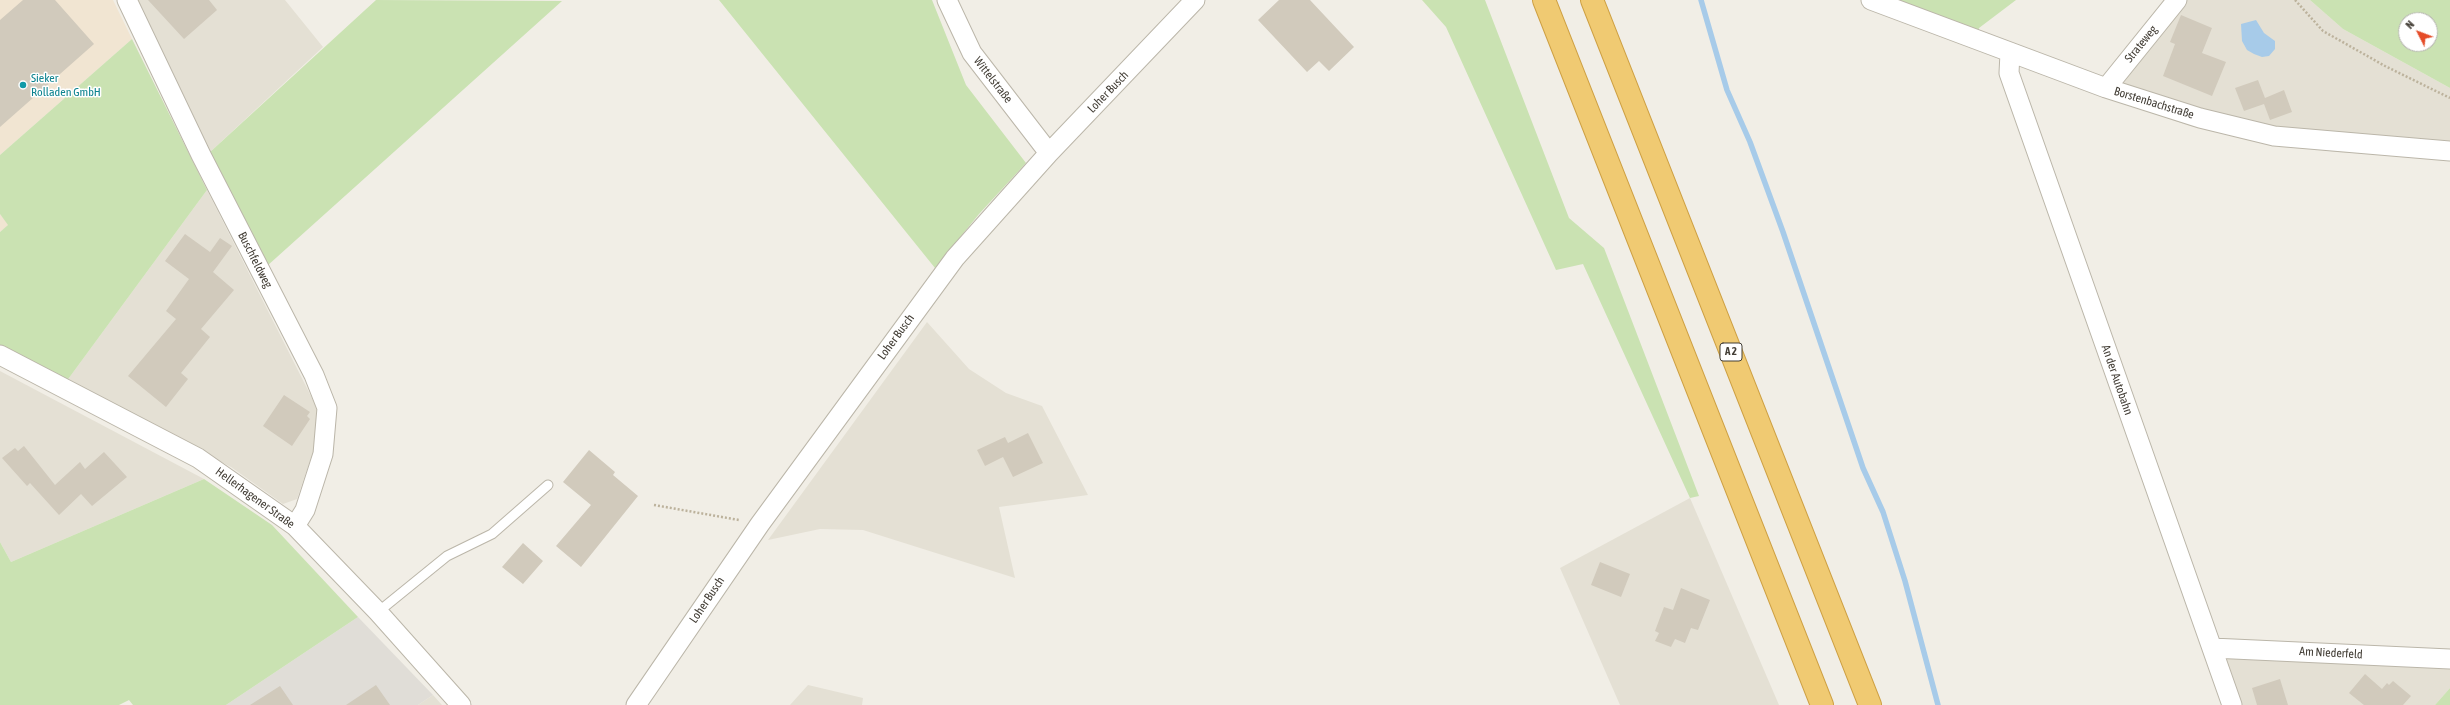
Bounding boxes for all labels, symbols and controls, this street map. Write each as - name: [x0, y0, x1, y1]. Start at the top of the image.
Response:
- north arrow: [2398, 12, 2438, 52]
- text: N: [2403, 18, 2416, 31]
- street label: Strateweg: [2122, 22, 2160, 66]
- street label: Wittelstraße: [971, 54, 1015, 106]
- street label: Loher Busch: [1085, 68, 1131, 116]
- place label: Sieker Rolladen GmbH: [31, 71, 101, 99]
- marker: Sieker Rolladen GmbH: [18, 80, 28, 90]
- street label: Borstenbachstraße: [2112, 84, 2196, 122]
- street label: Buschfeldweg: [235, 229, 275, 291]
- street label: Loher Busch: [875, 311, 917, 363]
- road number: A 2: [1720, 343, 1742, 361]
- street label: An der Autobahn: [2098, 343, 2136, 417]
- street label: Hellerhagener Straße: [213, 464, 297, 532]
- street label: Loher Busch: [686, 574, 728, 626]
- street label: Am Niederfeld: [2299, 644, 2363, 662]

